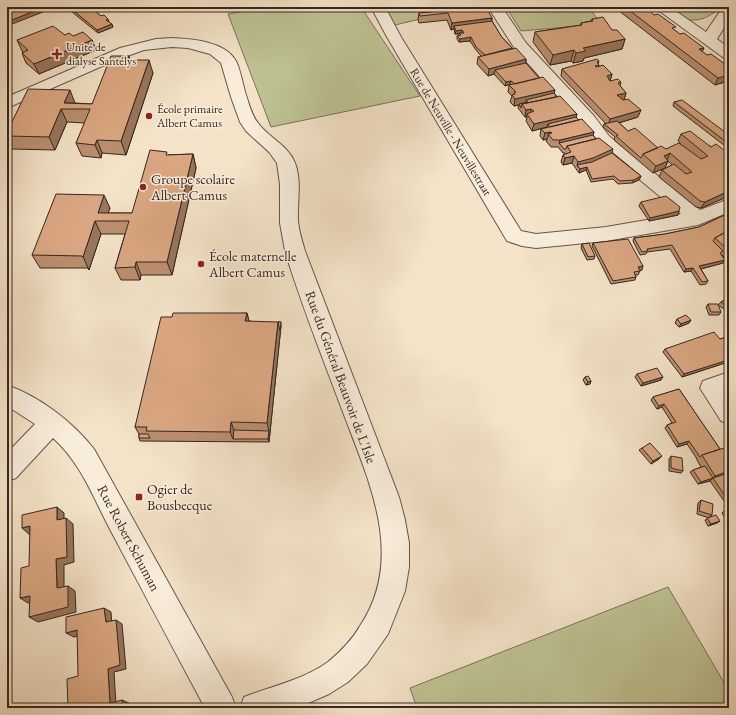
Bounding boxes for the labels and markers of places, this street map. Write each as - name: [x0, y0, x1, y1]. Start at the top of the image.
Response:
- place label: Unité de dialyse Santélys: [66, 39, 136, 69]
- marker: Unité de dialyse Santélys: [51, 48, 63, 60]
- place label: École primaire Albert Camus: [156, 101, 223, 131]
- marker: École primaire Albert Camus: [144, 111, 154, 121]
- place label: Groupe scolaire Albert Camus: [150, 170, 235, 204]
- marker: Groupe scolaire Albert Camus: [138, 182, 148, 192]
- place label: École maternelle Albert Camus: [208, 247, 297, 281]
- marker: École maternelle Albert Camus: [196, 259, 206, 269]
- place label: Ogier de Bousbecque: [147, 480, 213, 514]
- marker: Ogier de Bousbecque: [134, 492, 144, 502]

